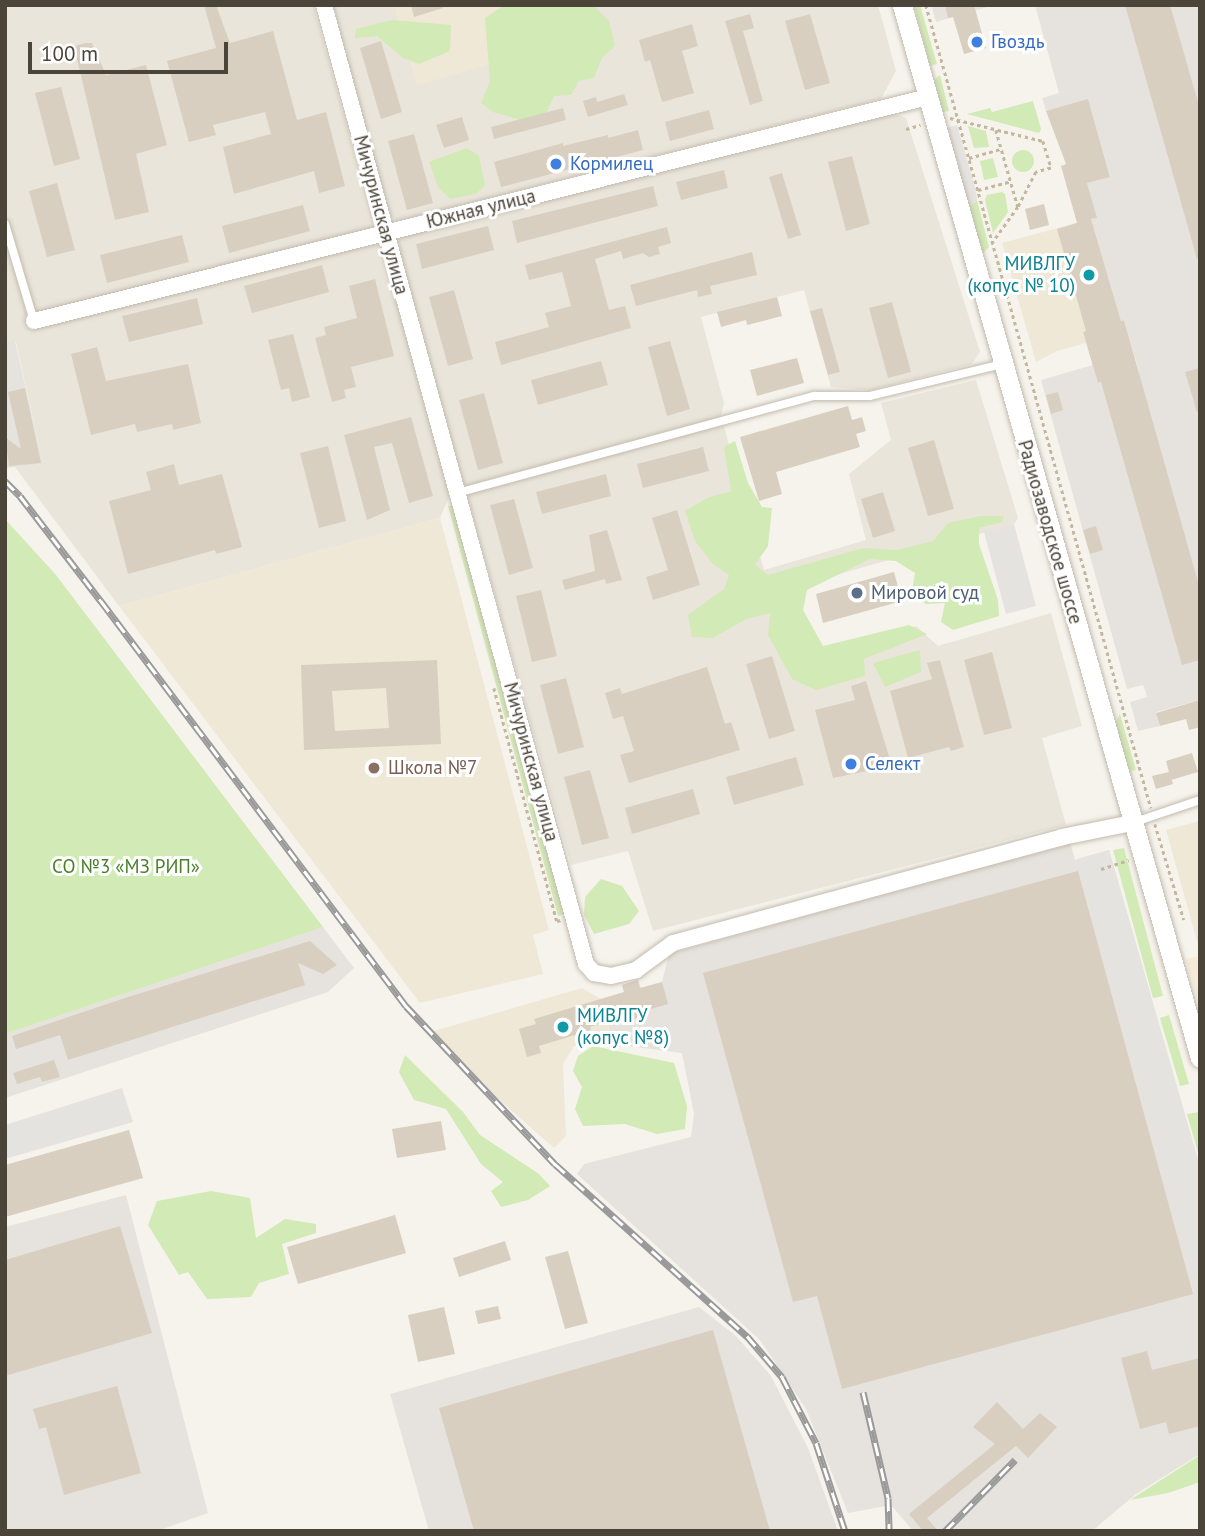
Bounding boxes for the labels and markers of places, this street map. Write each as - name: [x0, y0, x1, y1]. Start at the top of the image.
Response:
- place label: Гвоздь: [991, 31, 1044, 53]
- marker: Гвоздь: [969, 34, 985, 50]
- place label: Кормилец: [570, 153, 653, 175]
- marker: Кормилец: [548, 156, 564, 172]
- place label: МИВЛГУ (копус № 10): [968, 253, 1075, 297]
- marker: МИВЛГУ (копус № 10): [1081, 267, 1097, 283]
- place label: Мировой суд: [871, 582, 979, 604]
- marker: Мировой суд: [849, 585, 865, 601]
- place label: Селект: [865, 753, 920, 775]
- marker: Селект: [843, 756, 859, 772]
- place label: Школа №7: [388, 757, 477, 779]
- marker: Школа №7: [366, 760, 382, 776]
- place label: МИВЛГУ (копус №8): [577, 1005, 669, 1049]
- marker: МИВЛГУ (копус №8): [555, 1019, 571, 1035]

